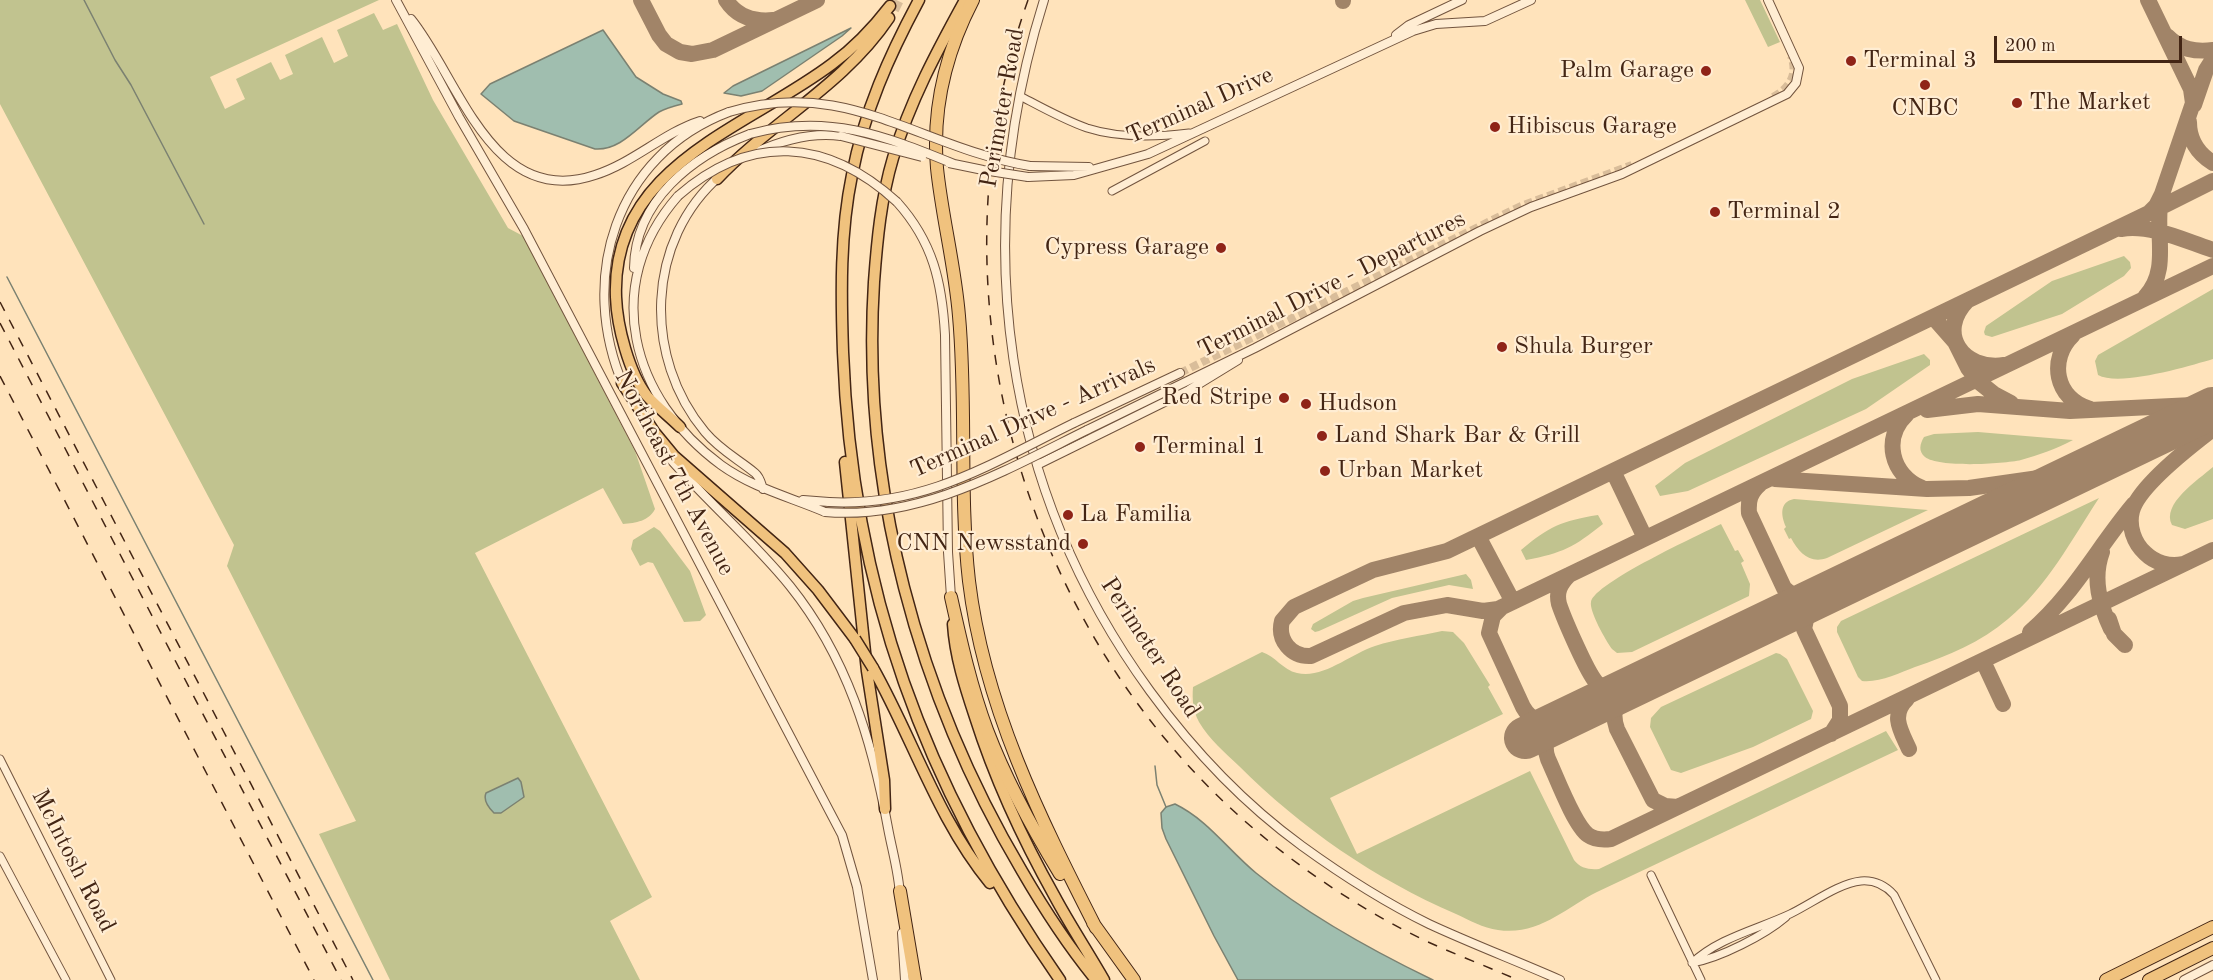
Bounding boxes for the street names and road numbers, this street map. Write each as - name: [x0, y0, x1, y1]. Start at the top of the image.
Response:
- street label: Perimeter Road: [975, 26, 1031, 190]
- street label: Terminal Drive: [1122, 61, 1278, 151]
- street label: Terminal Drive - Departures: [1193, 205, 1471, 365]
- street label: Terminal Drive - Arrivals: [906, 351, 1160, 485]
- street label: Northeast 7th Avenue: [608, 365, 740, 581]
- street label: Perimeter Road: [1094, 572, 1206, 724]
- street label: McIntosh Road: [25, 785, 121, 937]

